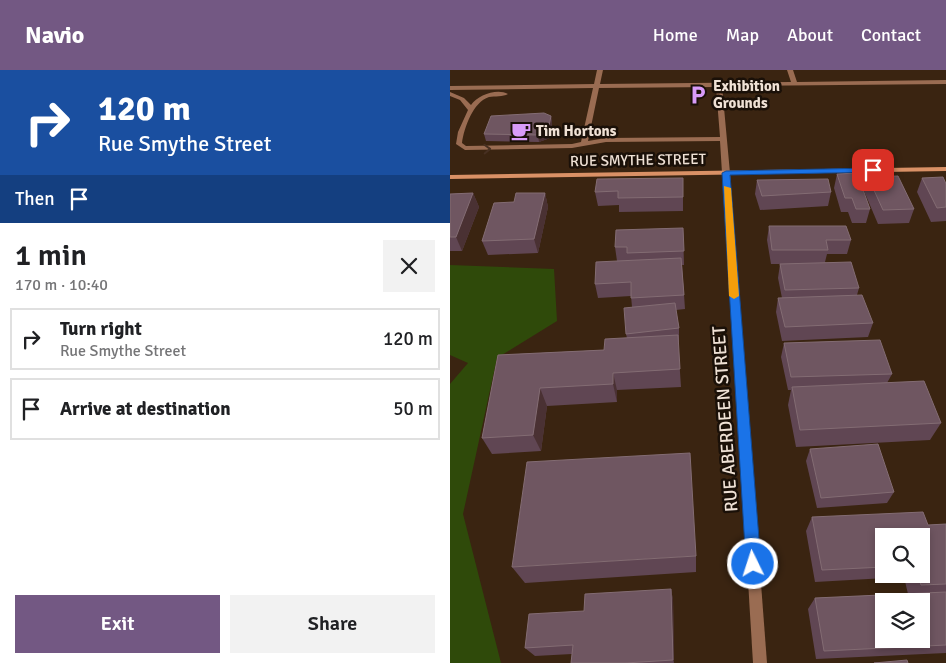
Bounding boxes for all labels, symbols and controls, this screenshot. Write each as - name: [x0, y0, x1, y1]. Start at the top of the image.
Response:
- text: Navio: [25, 20, 84, 50]
- text: Home: [653, 24, 698, 46]
- text: Map: [726, 24, 759, 46]
- text: About: [787, 24, 833, 46]
- text: Contact: [861, 24, 921, 46]
- place label: Exhibition Grounds: [713, 77, 780, 112]
- parking icon: Exhibition Grounds: [687, 84, 709, 106]
- text: 120 m: [98, 87, 191, 130]
- icon: right: [15, 90, 80, 155]
- cafe icon: Tim Hortons: [510, 120, 532, 142]
- place label: Tim Hortons: [536, 122, 617, 140]
- text: Rue Smythe Street: [98, 130, 271, 157]
- one-way arrow: [484, 144, 491, 154]
- pin: [852, 149, 894, 191]
- street label: RUE SMYTHE STREET: [570, 150, 707, 170]
- icon: arrive: [859, 156, 887, 184]
- icon: arrive: [65, 185, 93, 213]
- text: Then: [15, 187, 55, 211]
- text: 1 min: [15, 237, 87, 274]
- button: close: [383, 240, 435, 292]
- text: 170 m · 10:40: [15, 275, 108, 295]
- text: Turn right: [60, 317, 142, 341]
- icon: right: [17, 325, 45, 353]
- street label: RUE ABERDEEN STREET: [708, 325, 742, 513]
- text: 120 m: [383, 327, 433, 351]
- text: Rue Smythe Street: [60, 341, 186, 361]
- icon: arrive: [17, 395, 45, 423]
- text: Arrive at destination: [60, 397, 231, 421]
- text: 50 m: [393, 397, 433, 421]
- map controls: [875, 528, 930, 648]
- button: search: [875, 528, 930, 583]
- position arrow: [726, 537, 778, 589]
- button: layers: [875, 593, 930, 648]
- button: Exit: [15, 595, 220, 653]
- button: Share: [230, 595, 435, 653]

